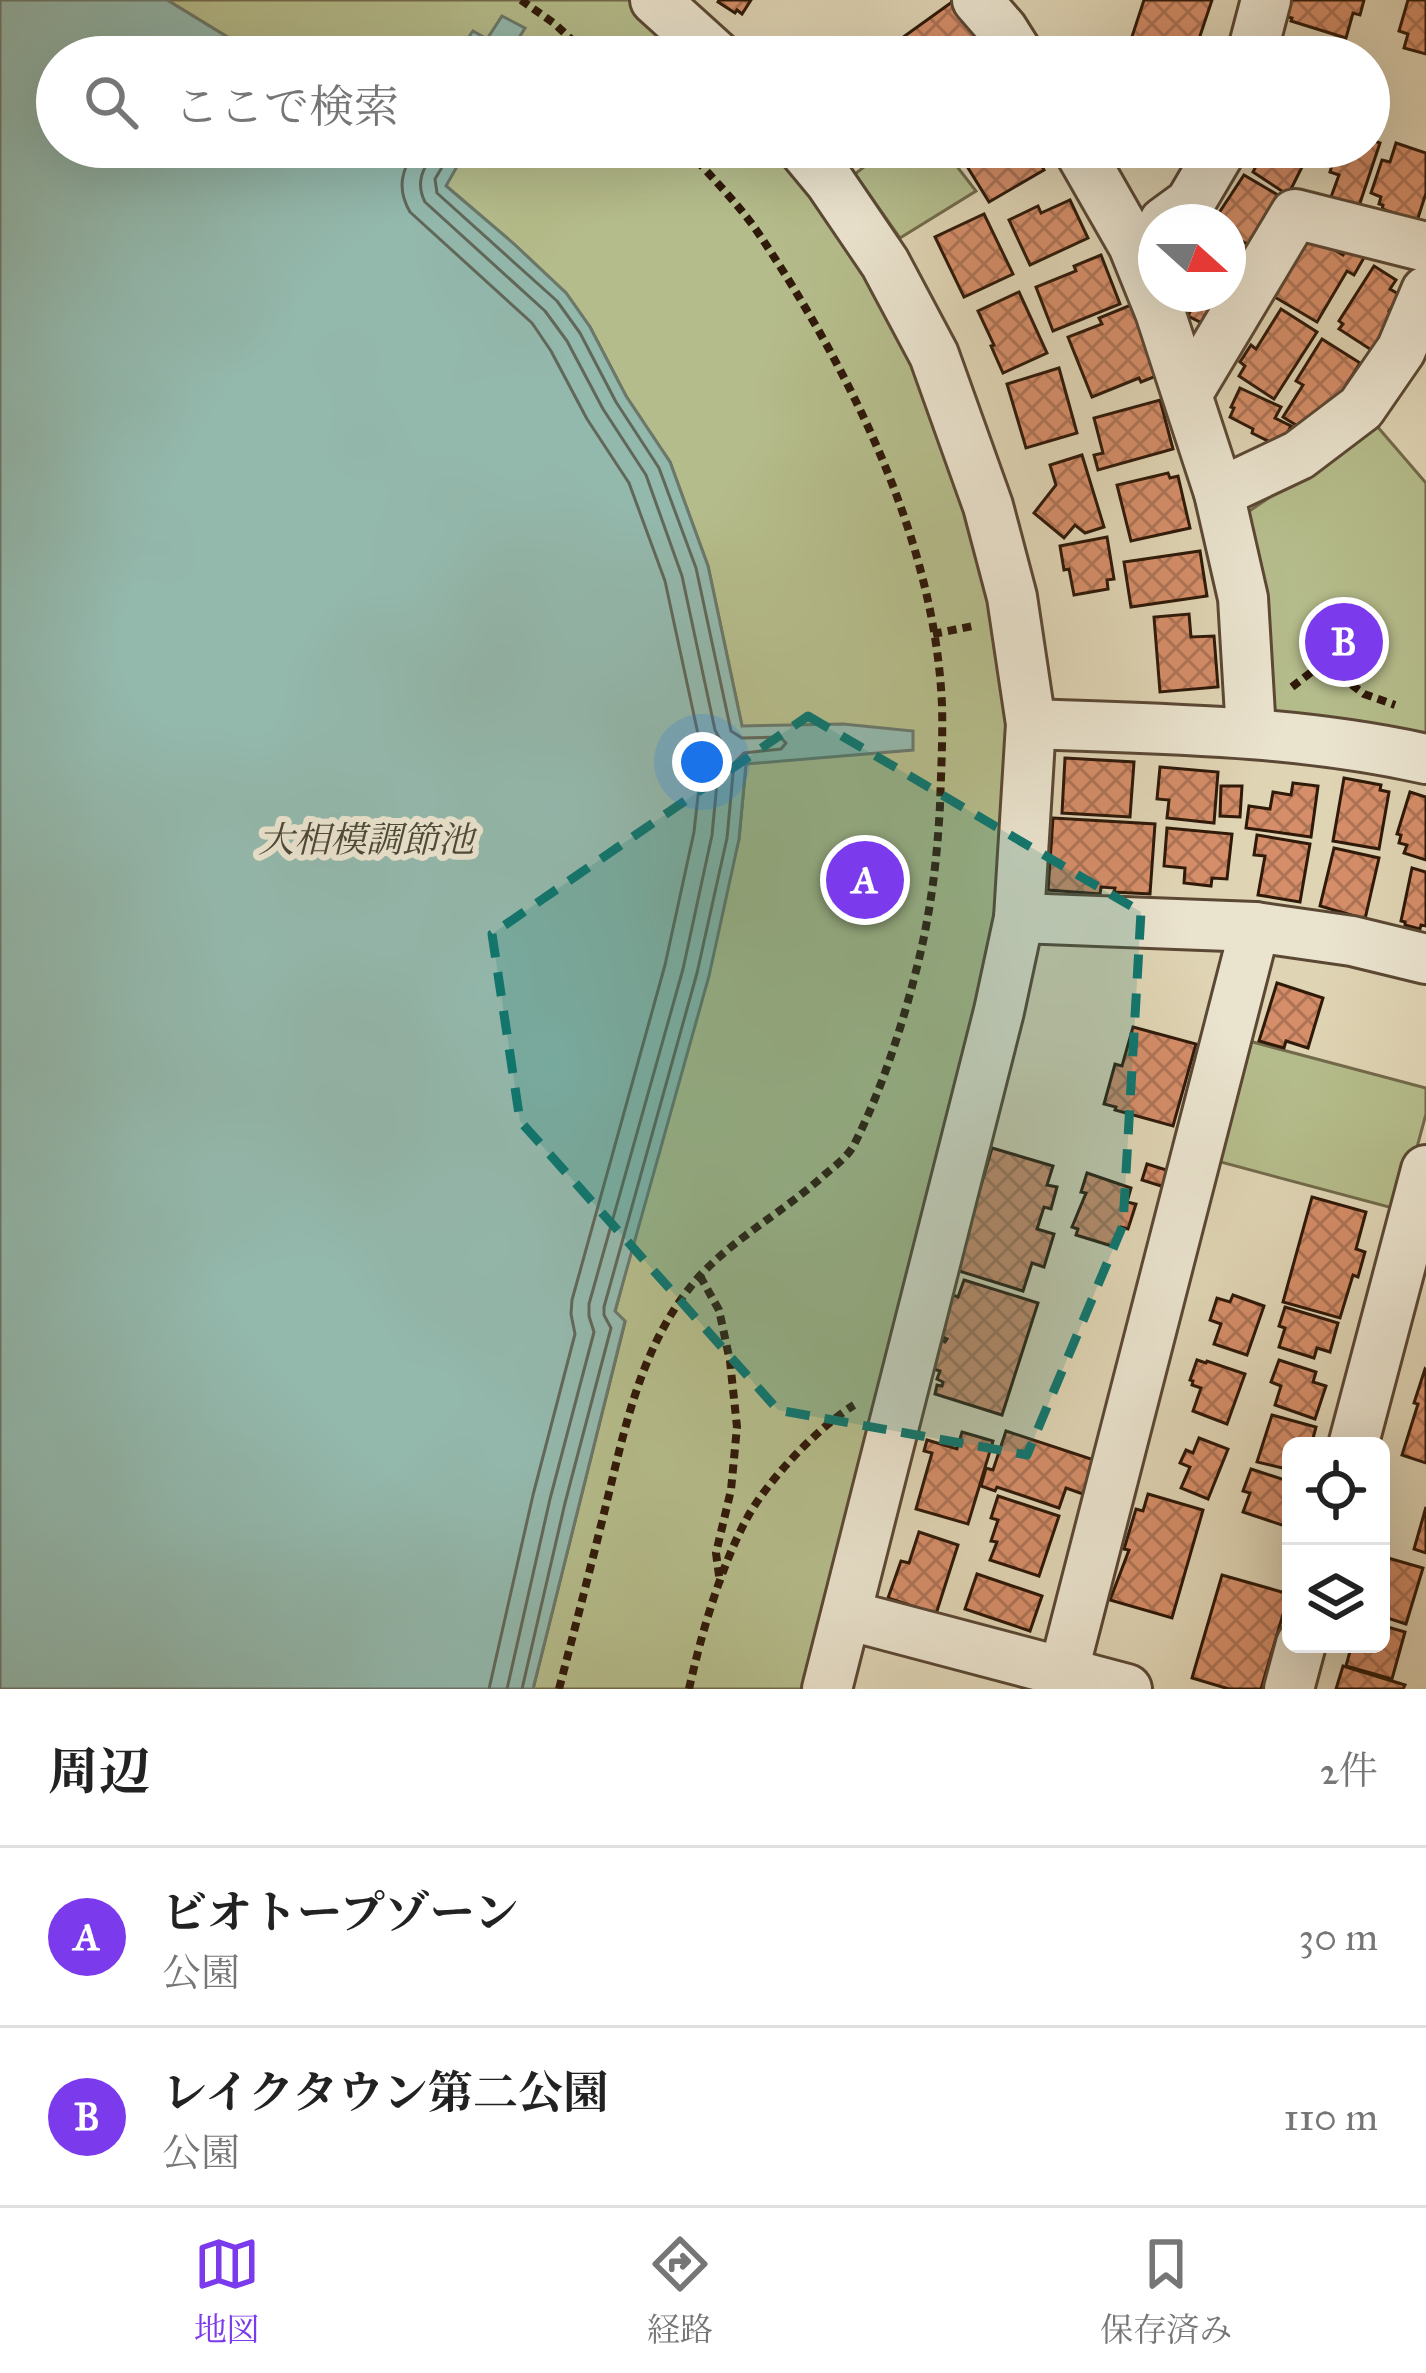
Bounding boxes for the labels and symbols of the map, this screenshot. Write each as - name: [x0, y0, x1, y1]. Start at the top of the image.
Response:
- north arrow: [1138, 204, 1246, 312]
- pin: B: [1305, 597, 1383, 687]
- your location: [672, 732, 732, 792]
- water label: 大相模調節池: [258, 818, 478, 862]
- pin: A: [826, 835, 904, 925]

